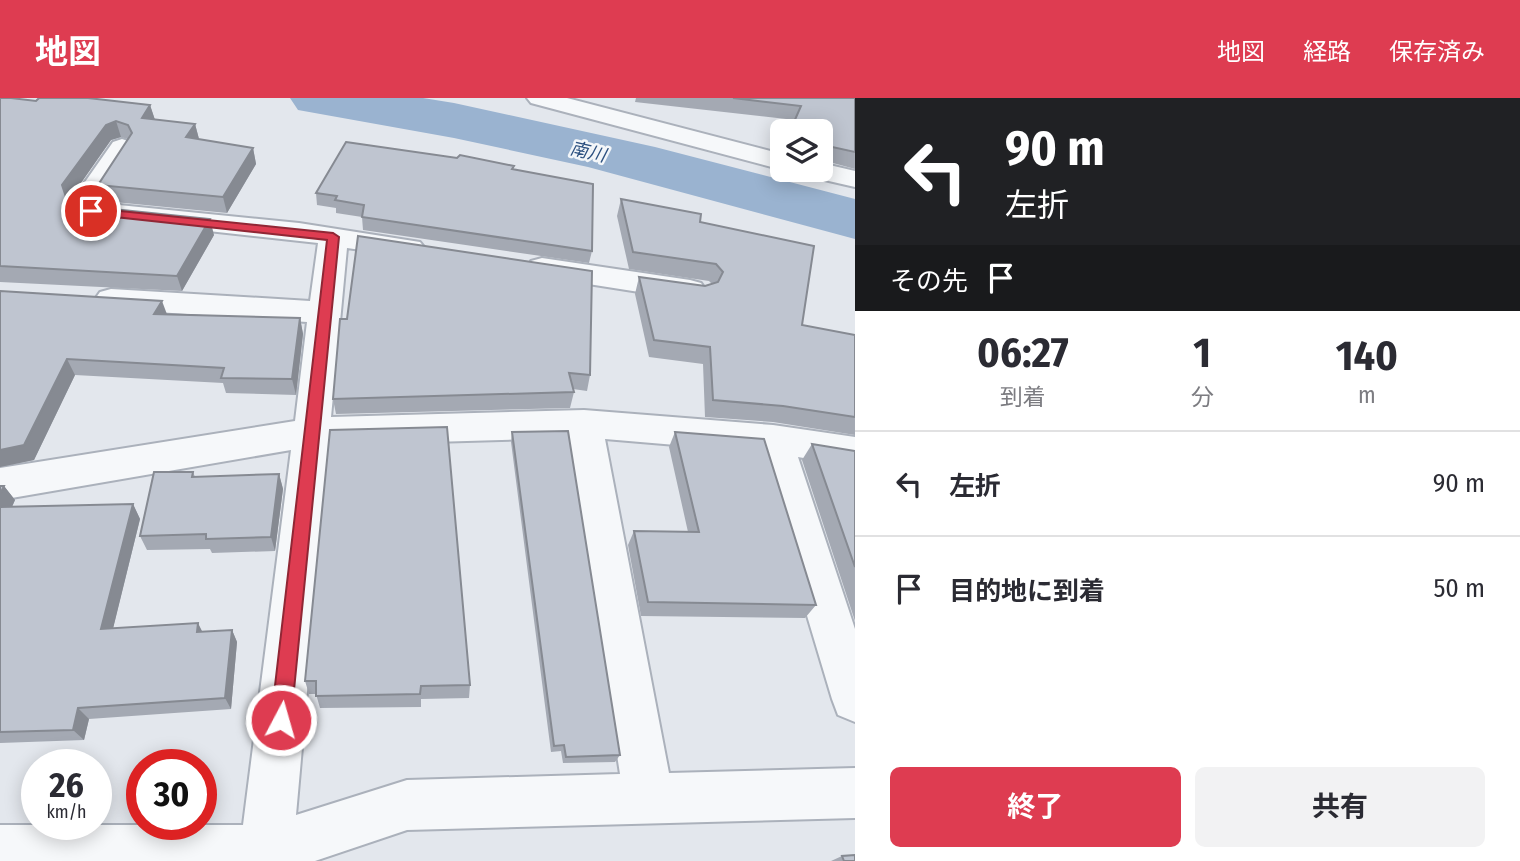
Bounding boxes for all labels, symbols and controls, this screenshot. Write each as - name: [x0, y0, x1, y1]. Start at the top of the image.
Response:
- text: 地図: [35, 32, 101, 72]
- text: 地図: [1217, 38, 1265, 66]
- text: 経路: [1303, 38, 1351, 66]
- text: 保存済み: [1389, 38, 1485, 66]
- map controls: [770, 119, 833, 182]
- button: layers: [770, 119, 833, 182]
- text: 90 m: [1005, 119, 1105, 178]
- icon: left: [890, 126, 981, 217]
- water label: 南川: [568, 137, 610, 167]
- pin: [61, 181, 121, 241]
- text: 左折: [1005, 186, 1069, 224]
- icon: arrive: [72, 192, 110, 230]
- icon: arrive: [982, 259, 1020, 297]
- text: その先: [890, 266, 968, 297]
- text: 06:27: [977, 328, 1069, 378]
- text: 1: [1193, 328, 1211, 378]
- text: 140: [1336, 331, 1398, 381]
- text: m: [1358, 381, 1376, 409]
- text: 到着: [1000, 383, 1046, 411]
- text: 分: [1191, 383, 1214, 411]
- icon: left: [890, 465, 928, 503]
- text: 90 m: [1433, 468, 1485, 499]
- text: 左折: [949, 471, 1001, 502]
- icon: arrive: [890, 570, 928, 608]
- text: 50 m: [1433, 573, 1485, 604]
- text: 目的地に到着: [949, 576, 1105, 607]
- position arrow: [244, 683, 318, 757]
- speed limit sign: 30: [126, 749, 217, 840]
- text: 26: [49, 764, 84, 806]
- button: 終了: [890, 767, 1181, 847]
- button: 共有: [1195, 767, 1485, 847]
- text: km/h: [46, 801, 87, 823]

